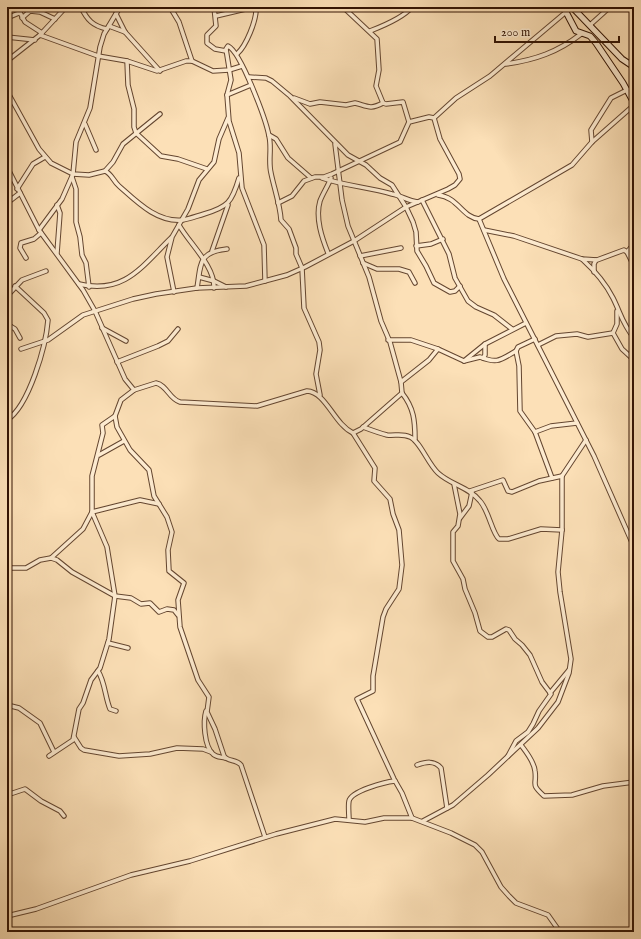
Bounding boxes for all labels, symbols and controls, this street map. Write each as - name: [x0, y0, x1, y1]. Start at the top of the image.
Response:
- scale bar: [495, 18, 619, 44]
- text: 200 m: [501, 25, 530, 40]

